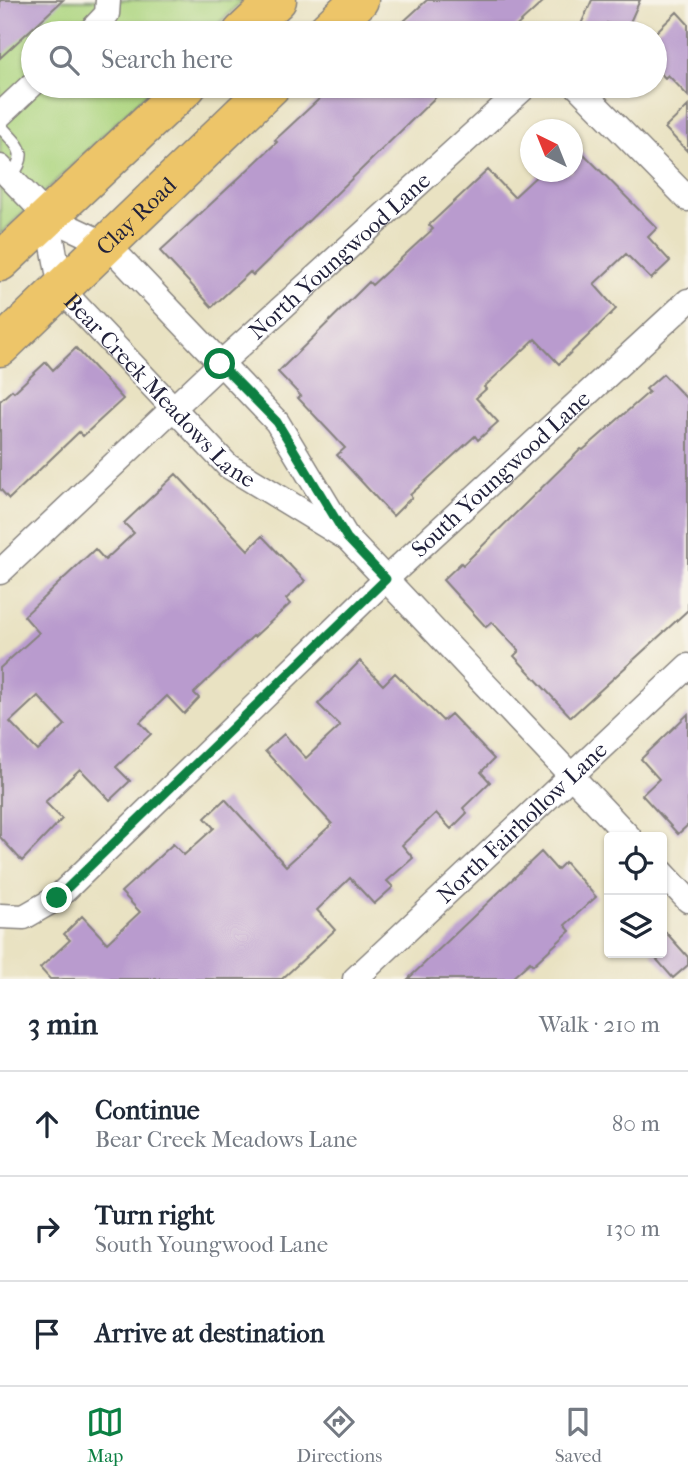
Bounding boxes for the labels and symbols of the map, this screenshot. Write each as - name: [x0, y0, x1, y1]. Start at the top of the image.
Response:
- north arrow: [520, 119, 583, 182]
- street label: North Youngwood Lane: [243, 166, 436, 345]
- street label: Clay Road: [91, 171, 182, 261]
- street label: Bear Creek Meadows Lane: [58, 287, 260, 493]
- route start: [204, 348, 235, 379]
- street label: South Youngwood Lane: [406, 385, 595, 562]
- street label: North Fairhollow Lane: [431, 736, 612, 908]
- route end: [41, 882, 72, 913]

